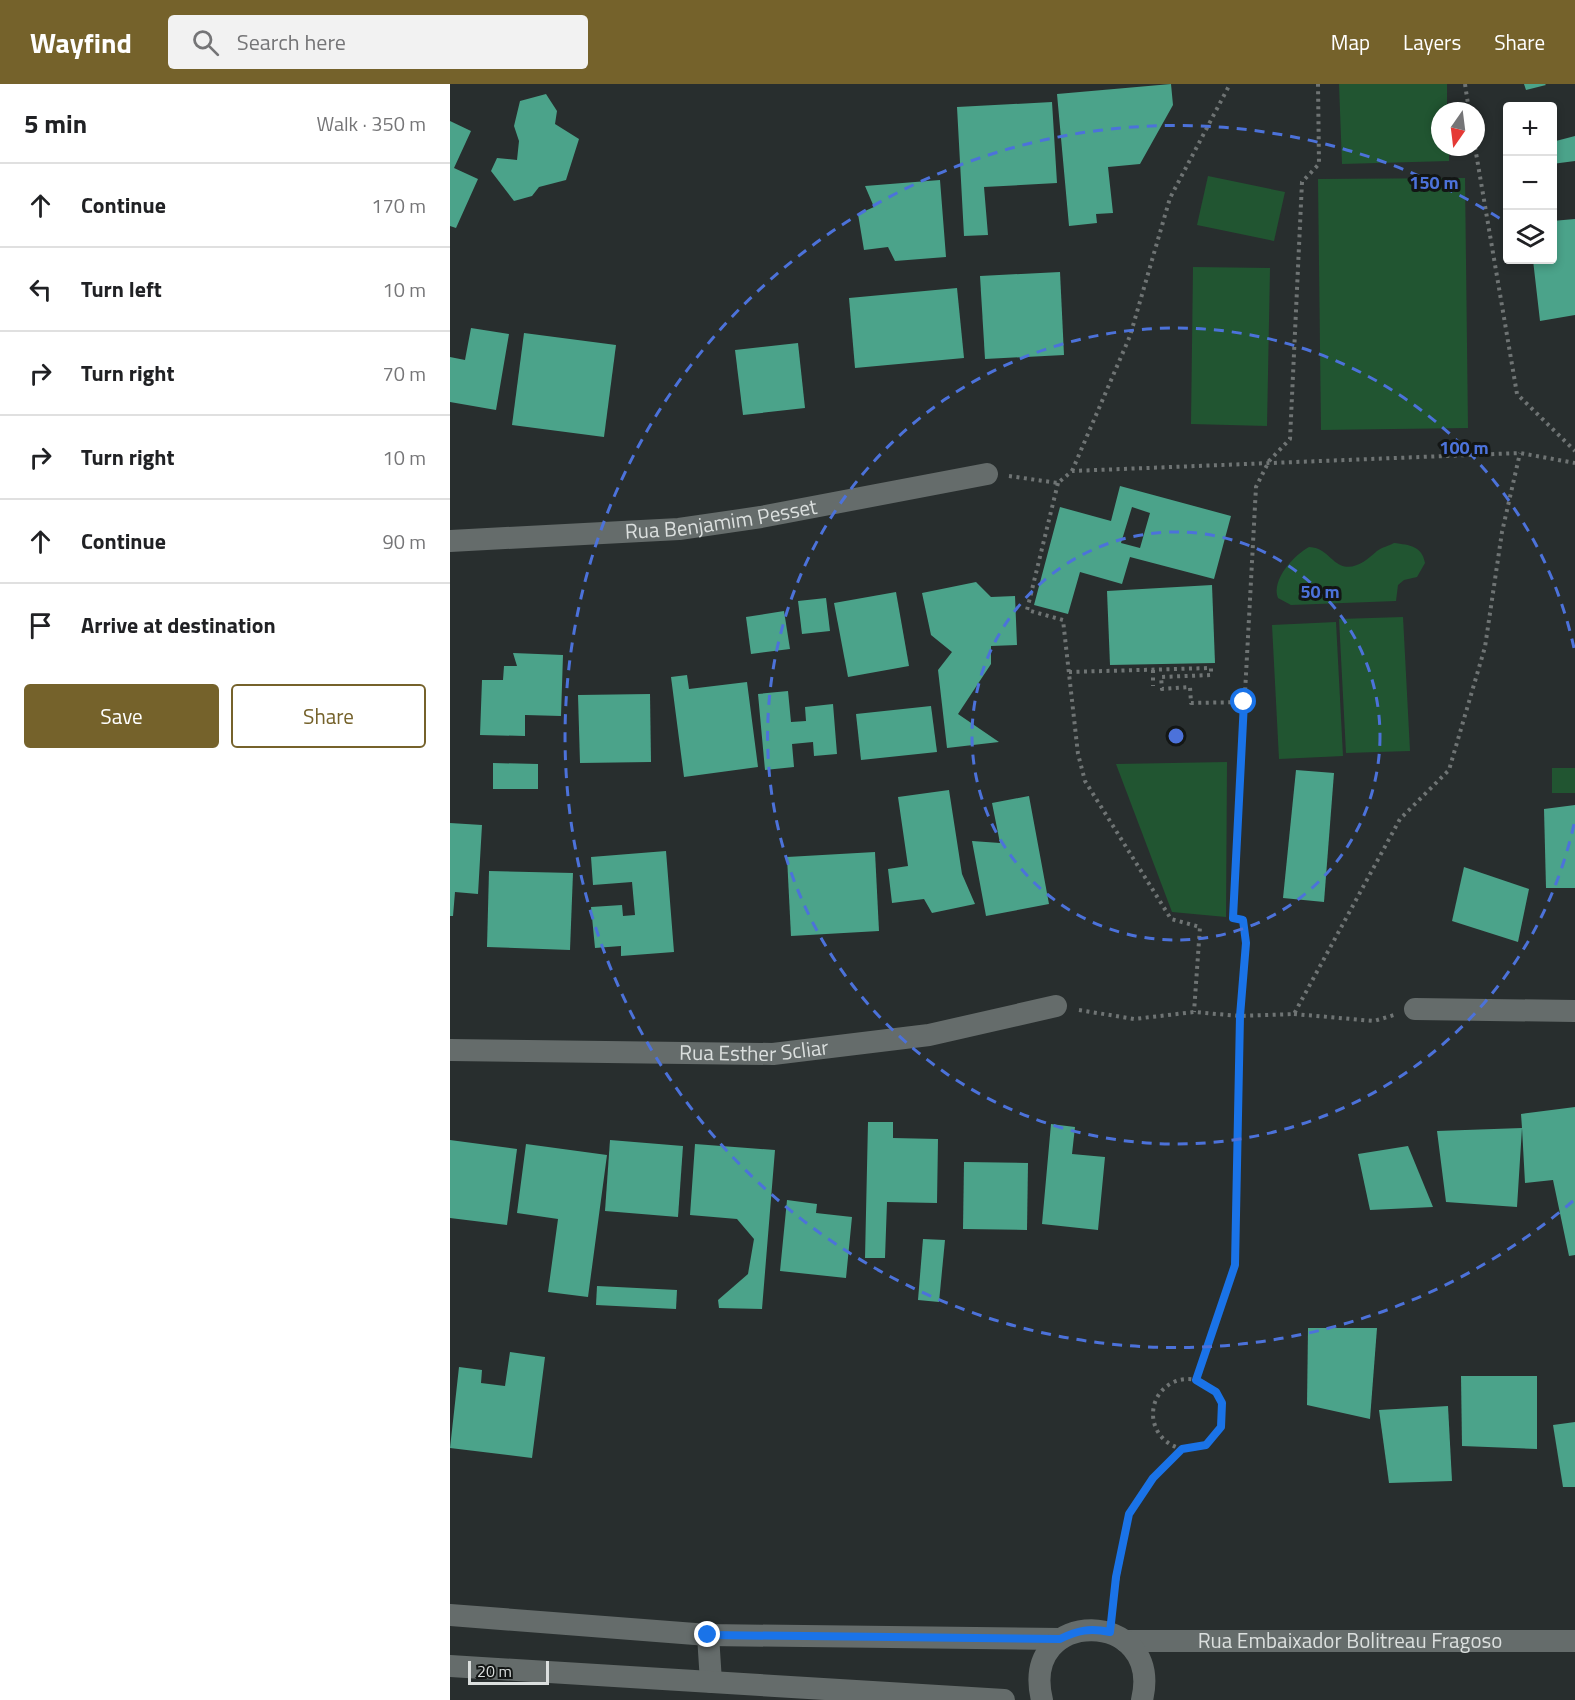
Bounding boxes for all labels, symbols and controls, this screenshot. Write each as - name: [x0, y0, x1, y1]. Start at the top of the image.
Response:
- search box: [168, 15, 588, 69]
- text: Wayfind: [30, 21, 132, 64]
- text: Search here: [237, 25, 346, 59]
- icon: search: [189, 26, 222, 59]
- text: Map: [1331, 26, 1370, 58]
- text: Layers: [1403, 26, 1461, 58]
- text: Share: [1494, 26, 1545, 58]
- north arrow: [1431, 102, 1485, 156]
- map controls: [1503, 102, 1557, 264]
- button: +: [1503, 102, 1557, 156]
- text: 5 min: [24, 104, 87, 143]
- text: Walk · 350 m: [317, 108, 426, 139]
- button: −: [1503, 156, 1557, 210]
- text: 150 m: [1409, 169, 1459, 196]
- text: Continue: [81, 188, 166, 222]
- icon: ahead: [24, 189, 57, 222]
- text: 170 m: [371, 190, 426, 221]
- button: layers: [1503, 210, 1557, 264]
- text: Turn left: [81, 272, 162, 306]
- icon: left: [24, 273, 57, 306]
- text: 10 m: [382, 274, 426, 305]
- text: Turn right: [81, 356, 175, 390]
- icon: right: [24, 357, 57, 390]
- text: 70 m: [382, 358, 426, 389]
- text: 100 m: [1439, 434, 1489, 461]
- text: Turn right: [81, 440, 175, 474]
- icon: right: [24, 441, 57, 474]
- text: 10 m: [382, 442, 426, 473]
- street label: Rua Benjamim Pesset: [624, 490, 820, 547]
- text: Continue: [81, 524, 166, 558]
- icon: ahead: [24, 525, 57, 558]
- text: 90 m: [382, 526, 426, 557]
- text: 50 m: [1300, 578, 1340, 605]
- text: Arrive at destination: [81, 608, 276, 642]
- icon: arrive: [24, 609, 57, 642]
- button: Save: [24, 684, 219, 748]
- button: Share: [231, 684, 426, 748]
- route start: [1230, 688, 1256, 714]
- centre of rings: [1166, 726, 1186, 746]
- street label: Rua Esther Scliar: [679, 1030, 830, 1069]
- route end: [694, 1621, 720, 1647]
- street label: Rua Embaixador Bolitreau Fragoso: [1198, 1624, 1502, 1656]
- scale bar: [468, 1658, 549, 1686]
- text: 20 m: [477, 1659, 512, 1683]

